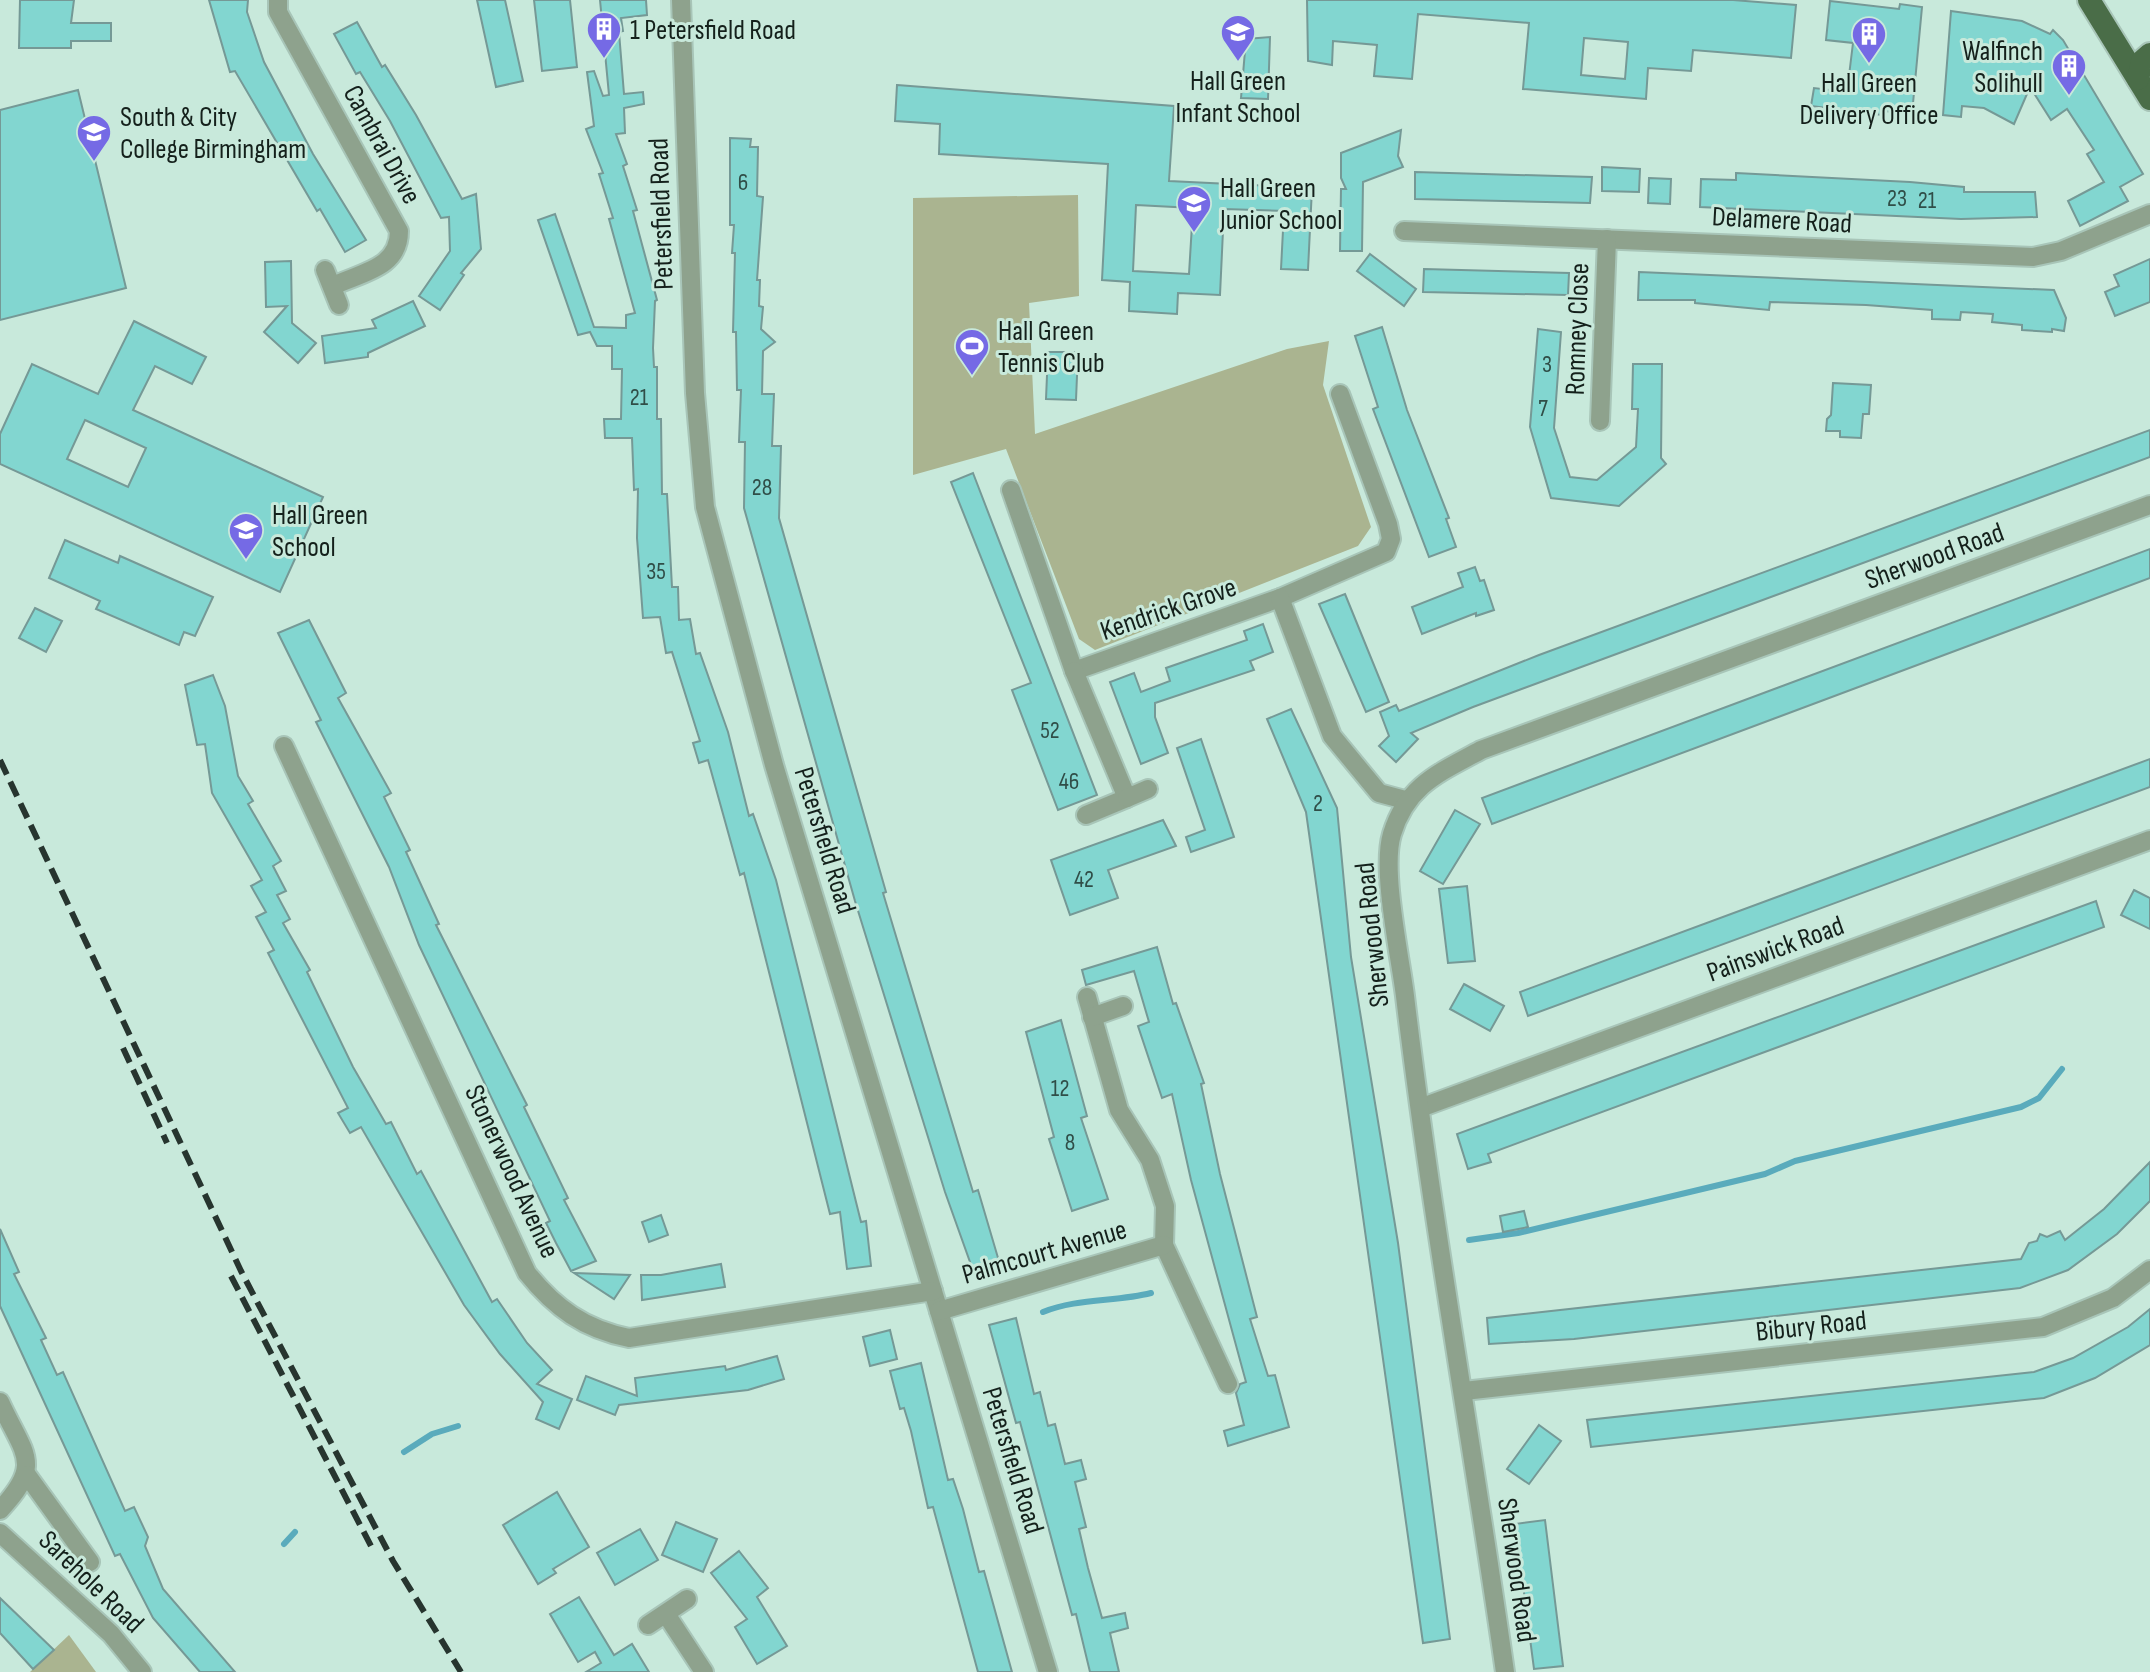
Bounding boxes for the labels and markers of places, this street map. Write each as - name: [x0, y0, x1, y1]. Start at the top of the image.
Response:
- building icon: 1 Petersfield Road: [585, 10, 623, 60]
- school or university icon: Hall Green Infant School: [1219, 13, 1257, 63]
- place label: 1 Petersfield Road: [630, 14, 796, 47]
- building icon: Hall Green Delivery Office: [1850, 15, 1888, 65]
- place label: Walfinch Solihull: [1962, 35, 2043, 100]
- building icon: Walfinch Solihull: [2050, 47, 2088, 97]
- place label: Hall Green Infant School: [1176, 65, 1301, 130]
- place label: Hall Green Delivery Office: [1800, 67, 1938, 132]
- place label: South & City College Birmingham: [120, 101, 306, 166]
- school or university icon: South & City College Birmingham: [75, 113, 113, 163]
- place label: Hall Green Junior School: [1219, 172, 1342, 237]
- school or university icon: Hall Green Junior School: [1175, 184, 1213, 234]
- place label: Hall Green Tennis Club: [998, 315, 1105, 380]
- sports icon: Hall Green Tennis Club: [953, 327, 991, 377]
- place label: Hall Green School: [272, 499, 368, 564]
- school or university icon: Hall Green School: [227, 511, 265, 561]

